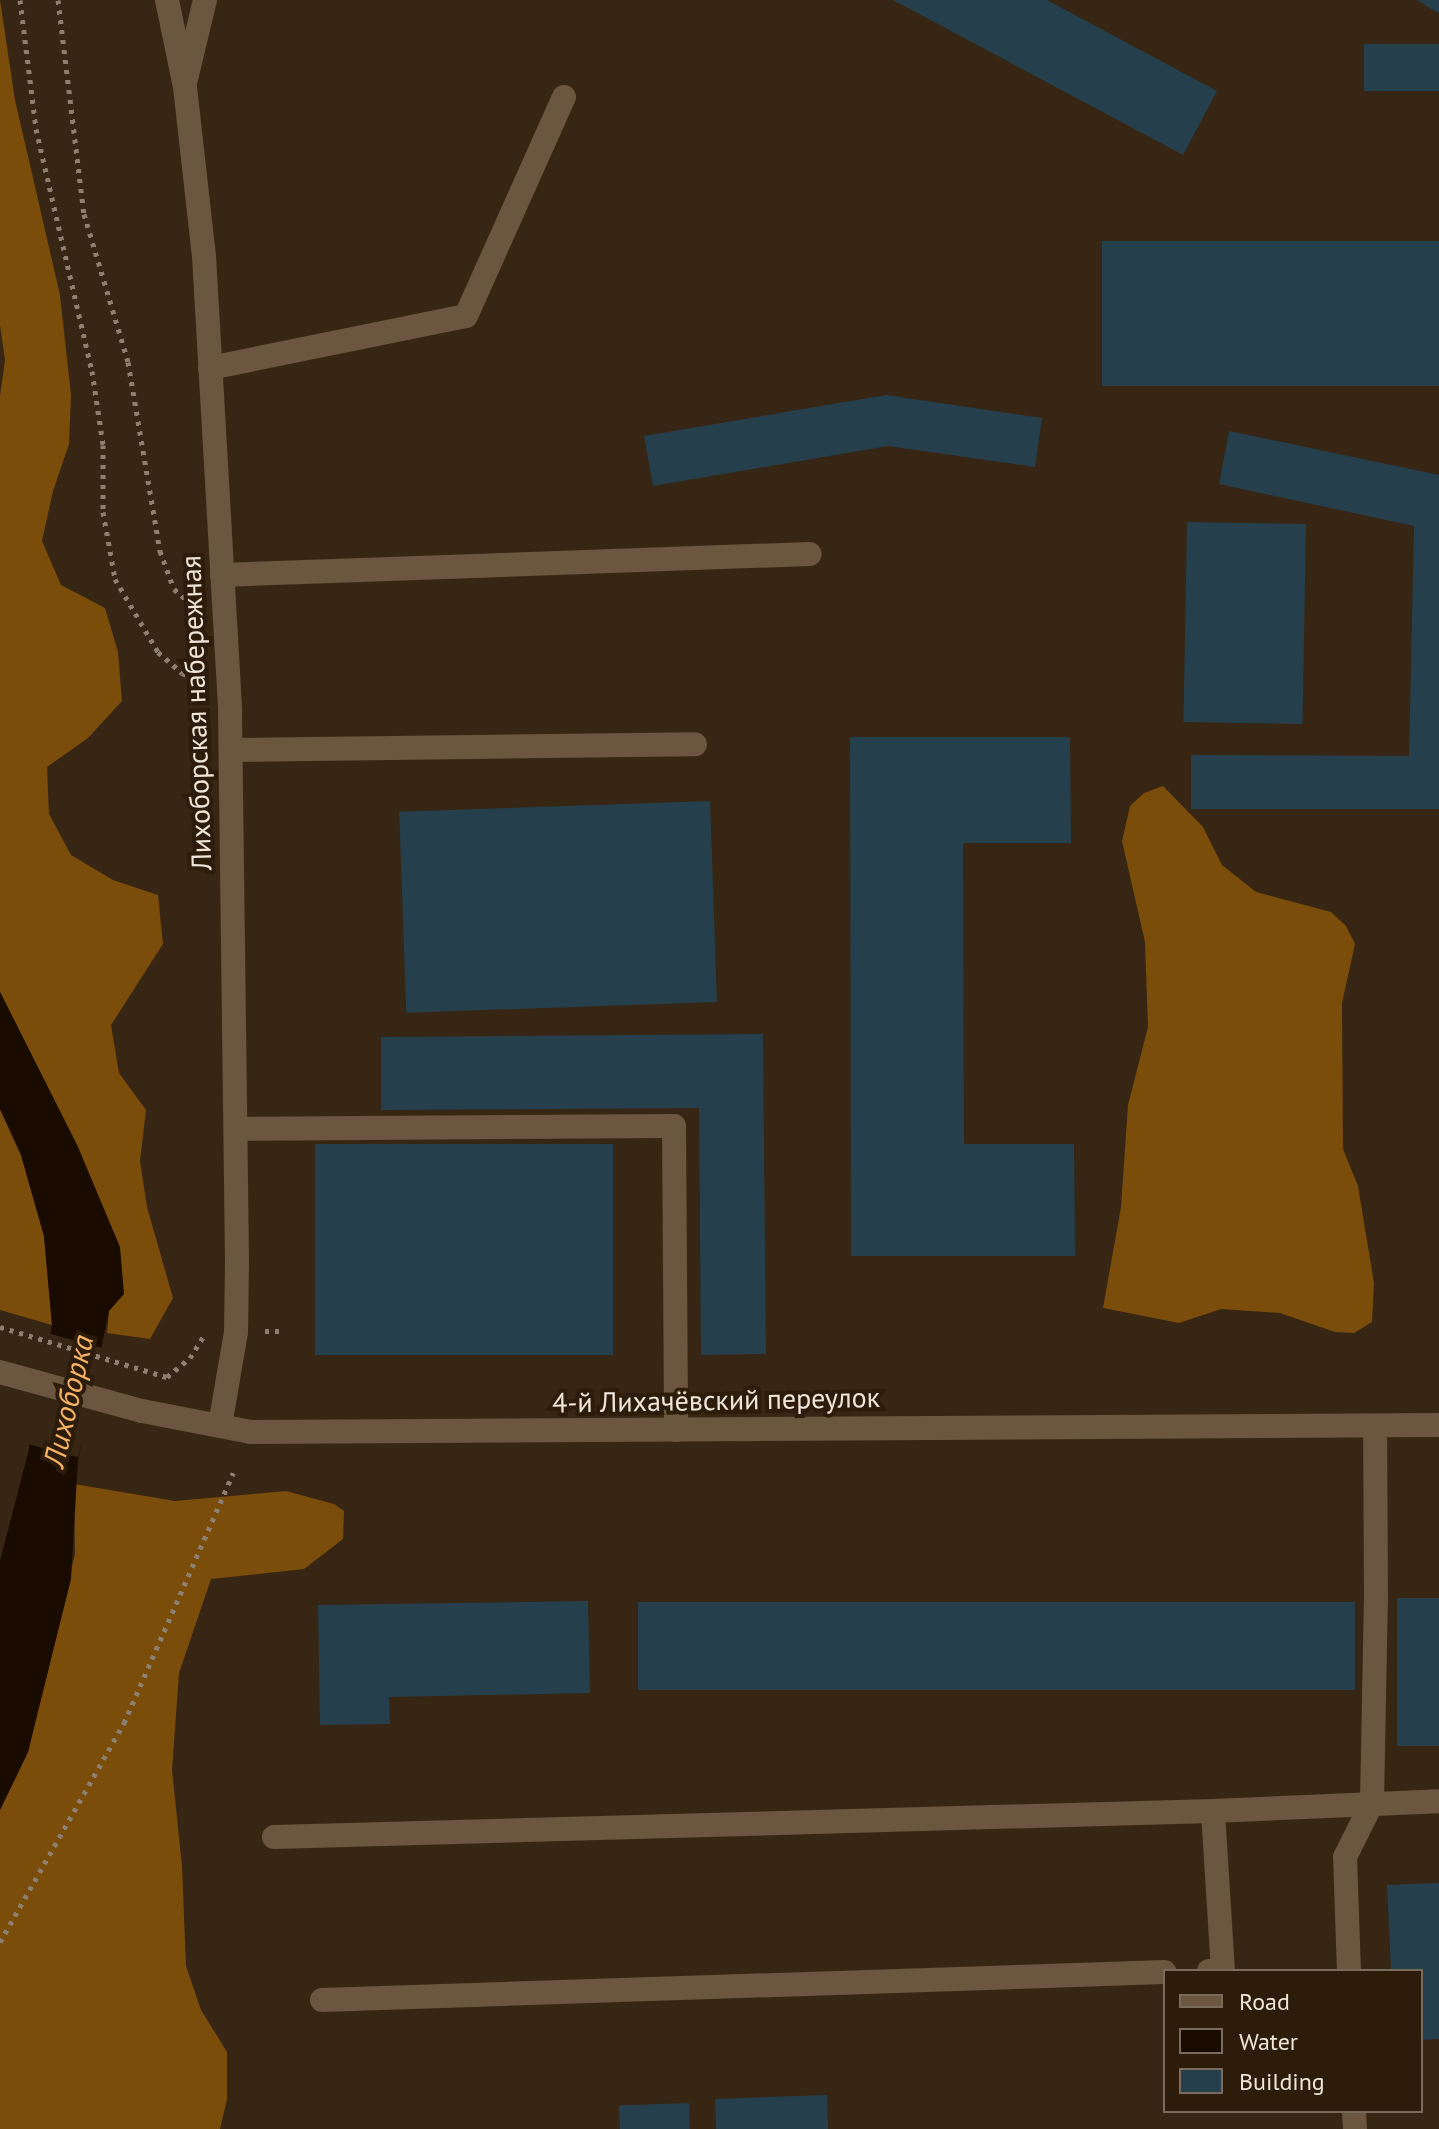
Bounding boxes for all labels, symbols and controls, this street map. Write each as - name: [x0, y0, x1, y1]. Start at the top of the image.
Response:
- street label: Лихоборская набережная: [174, 555, 218, 871]
- water label: Лихоборка: [35, 1331, 101, 1471]
- street label: 4-й Лихачёвский переулок: [552, 1380, 880, 1420]
- legend: [1163, 1969, 1423, 2113]
- text: Road: [1239, 1986, 1290, 2017]
- text: Water: [1239, 2026, 1298, 2057]
- text: Building: [1239, 2066, 1325, 2097]

